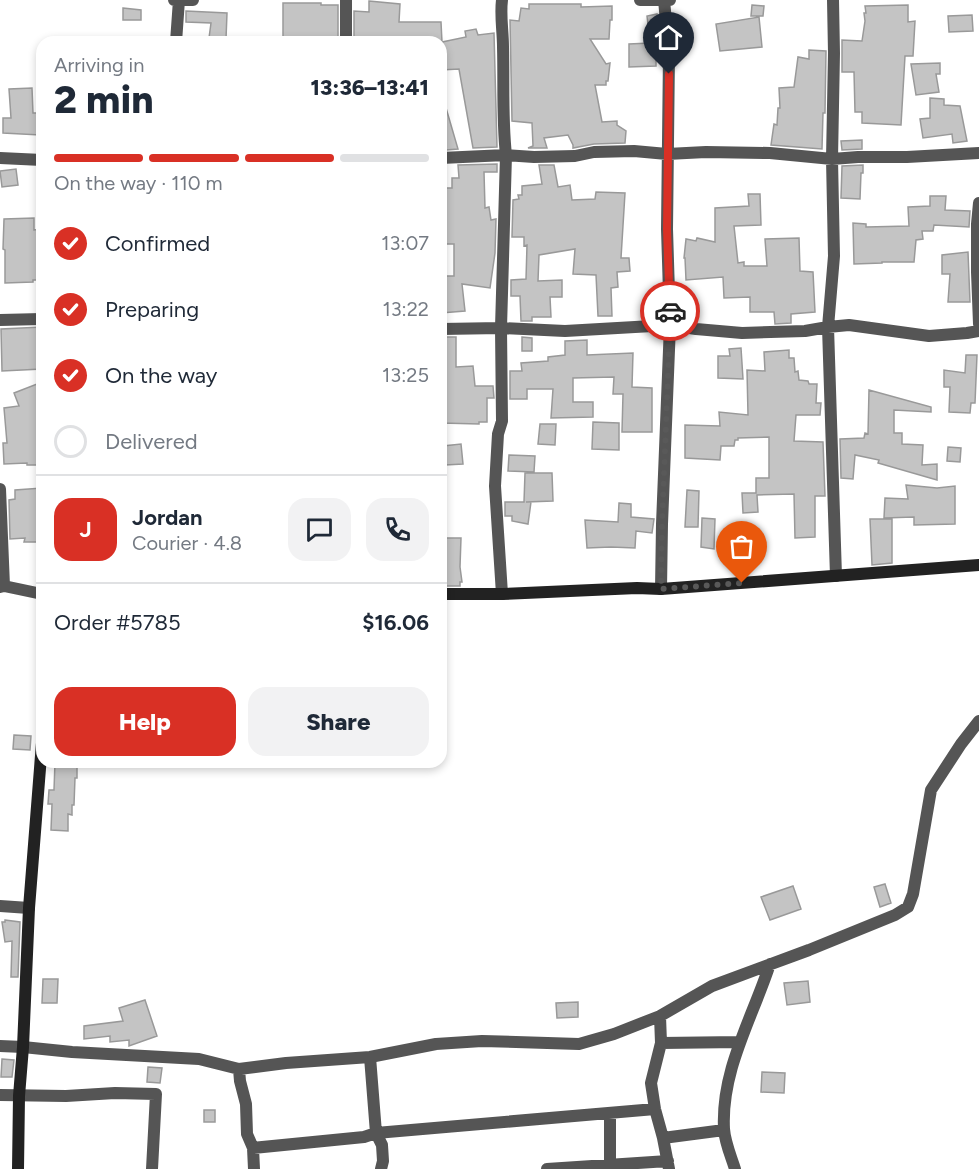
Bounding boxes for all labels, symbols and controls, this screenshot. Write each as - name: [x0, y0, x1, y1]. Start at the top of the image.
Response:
- pin: [643, 12, 694, 74]
- icon: home: [652, 21, 685, 54]
- text: Arriving in: [54, 53, 144, 77]
- text: 13:36–13:41: [311, 74, 429, 101]
- text: 2 min: [54, 76, 154, 123]
- text: On the way · 110 m: [54, 171, 222, 195]
- icon: check: [54, 227, 87, 260]
- text: Confirmed: [105, 230, 210, 257]
- text: 13:07: [381, 231, 429, 255]
- courier: [640, 281, 700, 341]
- icon: check: [54, 293, 87, 326]
- icon: car: [654, 295, 687, 328]
- text: Preparing: [105, 296, 199, 323]
- text: 13:22: [382, 297, 429, 321]
- icon: check: [54, 359, 87, 392]
- text: On the way: [105, 362, 217, 389]
- text: 13:25: [382, 363, 429, 387]
- text: Delivered: [105, 428, 198, 455]
- button: chat: [288, 498, 351, 561]
- button: phone: [366, 498, 429, 561]
- text: Jordan: [132, 504, 203, 531]
- text: J: [79, 516, 92, 543]
- pin: [716, 521, 767, 583]
- icon: bag: [725, 530, 758, 563]
- text: Courier · 4.8: [132, 531, 242, 555]
- text: Order #5785: [54, 609, 181, 636]
- text: $16.06: [362, 609, 429, 636]
- button: Help: [54, 687, 236, 756]
- button: Share: [248, 687, 429, 756]

